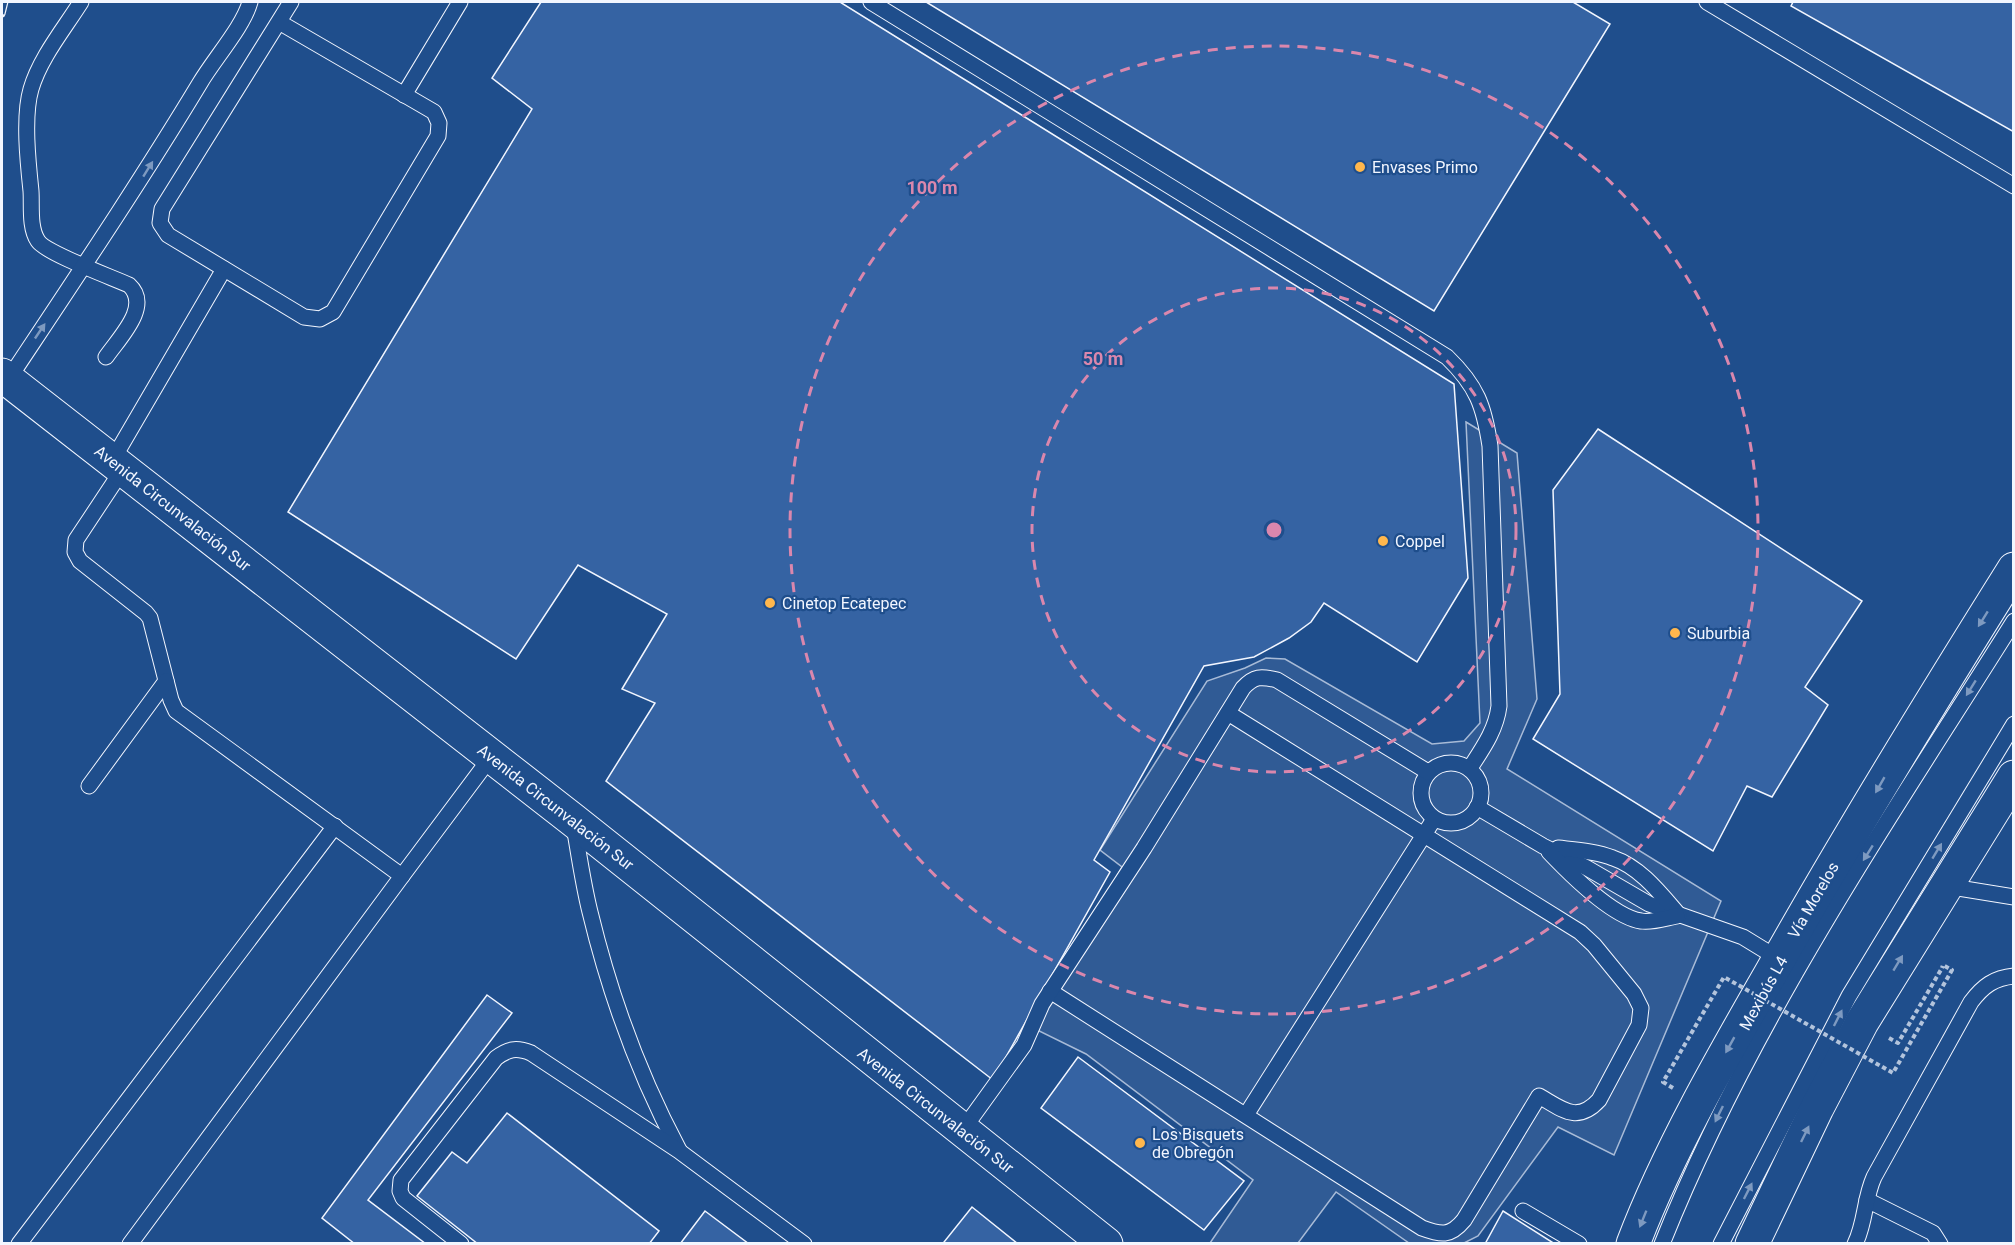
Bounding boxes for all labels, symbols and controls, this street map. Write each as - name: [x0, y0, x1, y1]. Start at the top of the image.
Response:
- place label: Envases Primo: [1372, 158, 1478, 177]
- marker: Envases Primo: [1353, 160, 1367, 174]
- one-way arrow: [142, 161, 153, 177]
- text: 100 m: [906, 177, 958, 198]
- one-way arrow: [35, 323, 46, 340]
- text: 50 m: [1083, 348, 1123, 369]
- street label: Avenida Circunvalación Sur: [91, 441, 255, 576]
- centre of rings: [1264, 520, 1284, 540]
- place label: Coppel: [1395, 532, 1445, 551]
- marker: Coppel: [1376, 534, 1390, 548]
- place label: Cinetop Ecatepec: [782, 594, 906, 613]
- marker: Cinetop Ecatepec: [763, 596, 777, 610]
- one-way arrow: [1977, 611, 1988, 627]
- place label: Suburbia: [1687, 624, 1750, 643]
- marker: Suburbia: [1668, 626, 1682, 640]
- one-way arrow: [1966, 680, 1977, 696]
- street label: Avenida Circunvalación Sur: [474, 740, 638, 875]
- one-way arrow: [1874, 777, 1885, 793]
- one-way arrow: [1932, 843, 1943, 859]
- one-way arrow: [1862, 845, 1873, 862]
- street label: Vía Morelos: [1784, 859, 1843, 942]
- street label: Mexibús L4: [1735, 953, 1792, 1034]
- one-way arrow: [1892, 955, 1903, 971]
- one-way arrow: [1833, 1010, 1843, 1027]
- one-way arrow: [1725, 1037, 1735, 1054]
- street label: Avenida Circunvalación Sur: [854, 1043, 1018, 1178]
- one-way arrow: [1715, 1105, 1724, 1122]
- place label: Los Bisquets de Obregón: [1152, 1125, 1244, 1162]
- one-way arrow: [1800, 1125, 1809, 1142]
- marker: Los Bisquets de Obregón: [1133, 1136, 1147, 1150]
- one-way arrow: [1743, 1183, 1753, 1200]
- one-way arrow: [1638, 1210, 1647, 1228]

